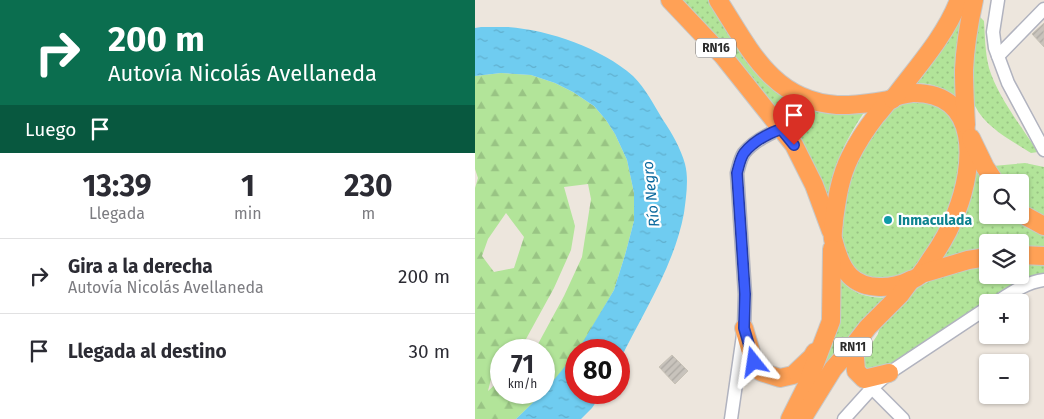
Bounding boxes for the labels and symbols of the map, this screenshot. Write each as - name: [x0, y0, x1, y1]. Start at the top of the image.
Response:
- road number: RN16: [696, 38, 736, 58]
- pin: [773, 94, 815, 145]
- water label: Río Negro: [639, 160, 663, 228]
- place label: Inmaculada: [898, 212, 972, 229]
- marker: Inmaculada: [882, 214, 894, 226]
- position arrow: [727, 335, 779, 387]
- road number: RN11: [834, 338, 872, 357]
- speed limit sign: 80: [565, 339, 630, 404]

